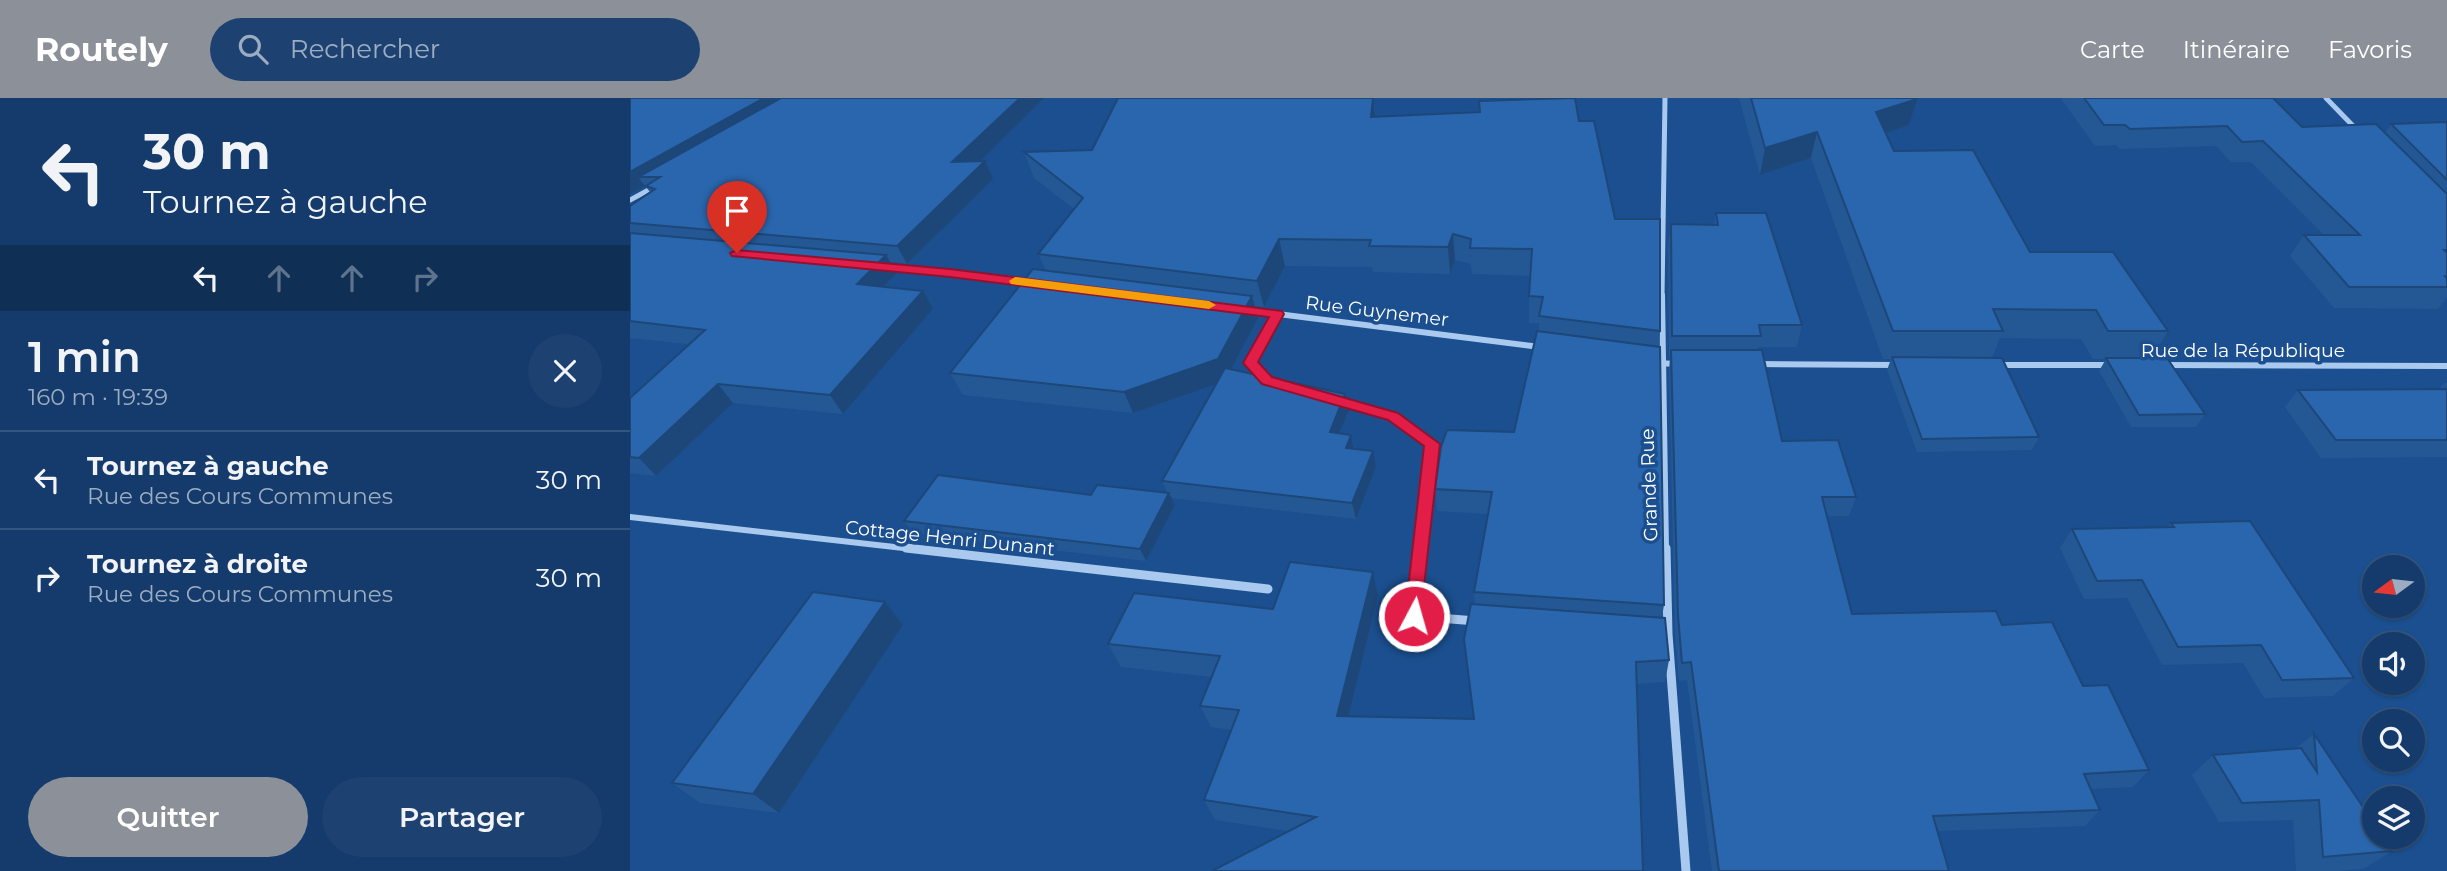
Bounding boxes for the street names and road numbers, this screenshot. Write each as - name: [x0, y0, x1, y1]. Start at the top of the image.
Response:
- street label: Rue Guynemer: [1304, 291, 1450, 331]
- street label: Rue de la République: [2141, 339, 2345, 362]
- street label: Grande Rue: [1636, 428, 1662, 542]
- street label: Cottage Henri Dunant: [844, 516, 1056, 560]

